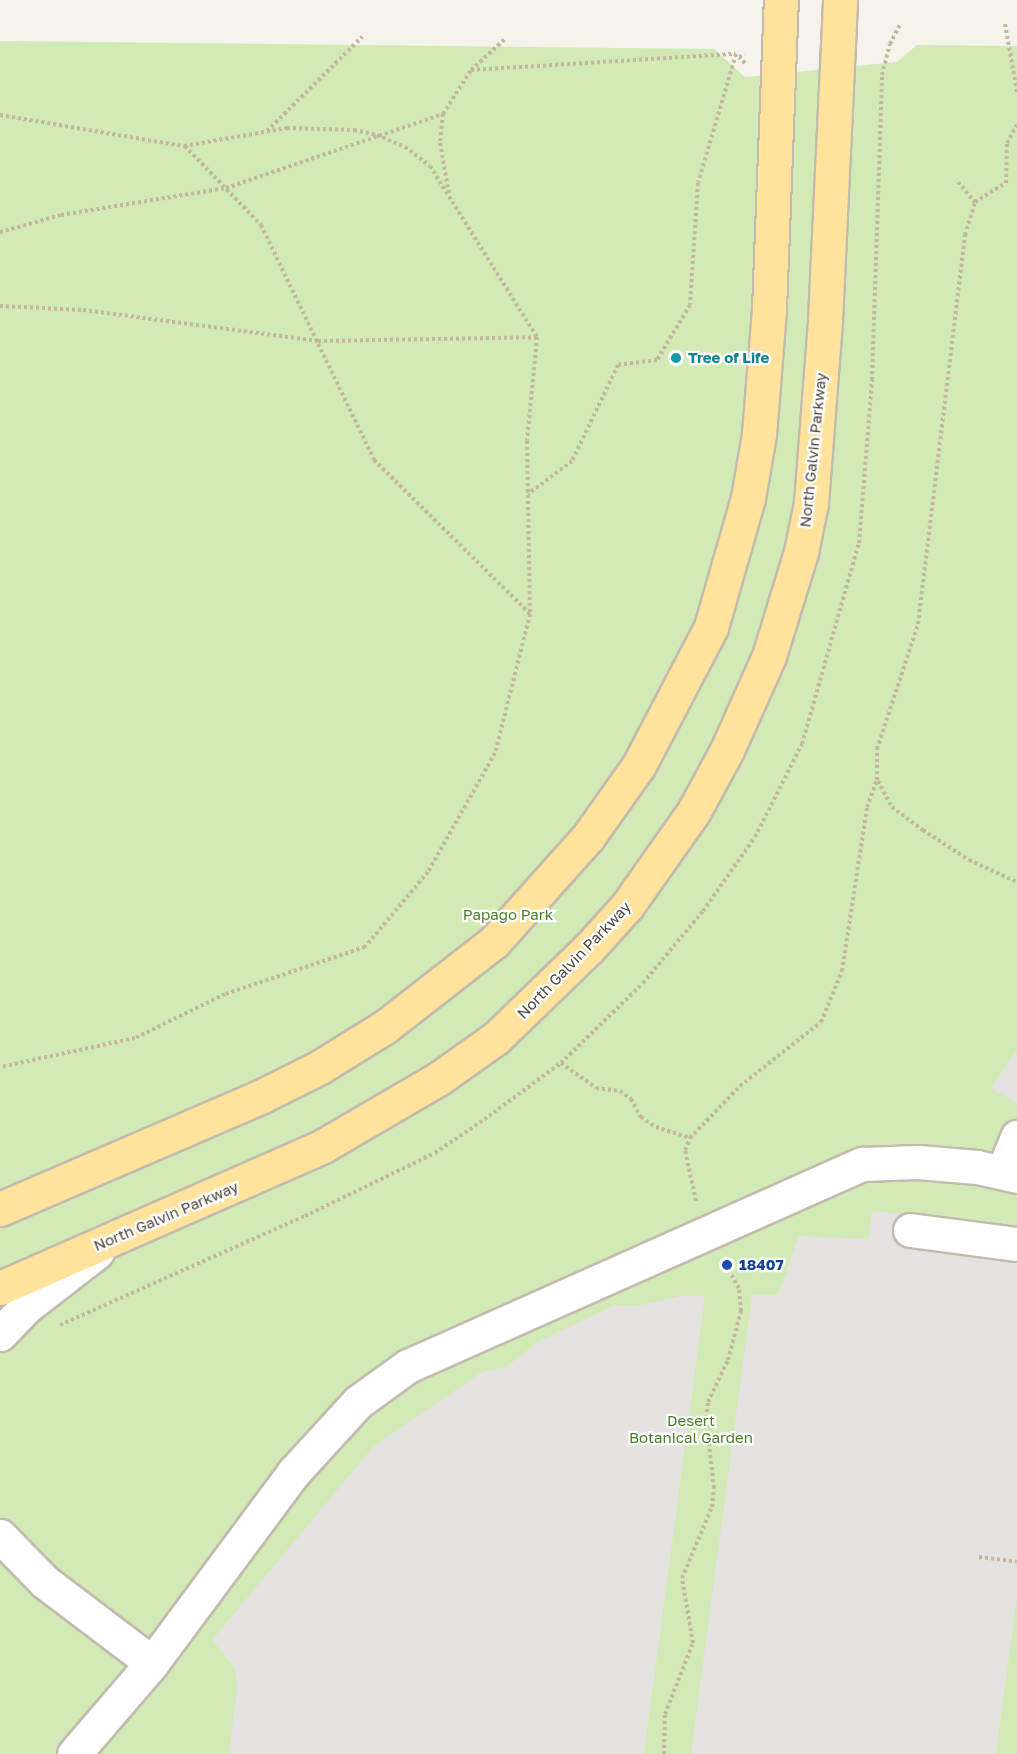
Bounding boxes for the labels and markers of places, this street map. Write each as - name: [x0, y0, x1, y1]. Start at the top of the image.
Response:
- place label: Tree of Life: [688, 349, 769, 367]
- marker: Tree of Life: [669, 351, 683, 365]
- place label: 18407: [739, 1256, 784, 1274]
- marker: 18407: [720, 1258, 734, 1272]

